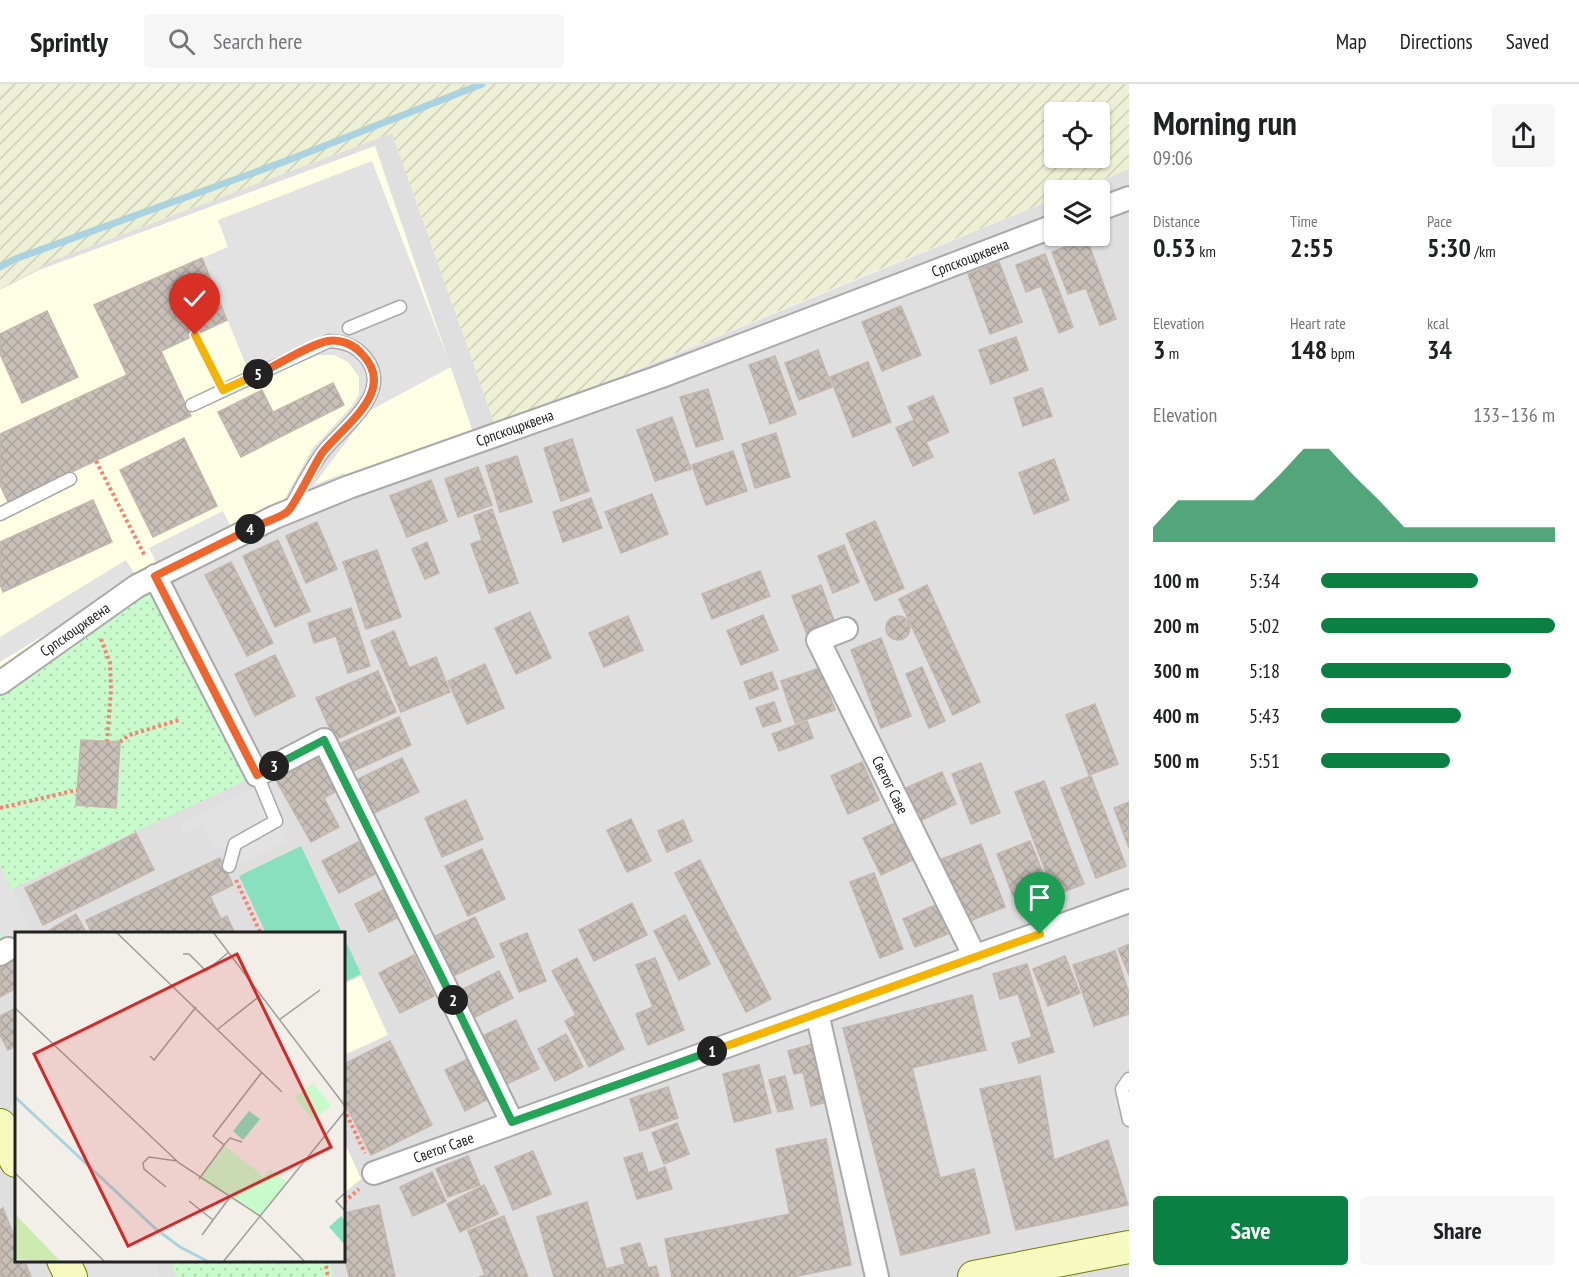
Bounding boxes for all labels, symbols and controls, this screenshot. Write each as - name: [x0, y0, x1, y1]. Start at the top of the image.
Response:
- search box: [144, 14, 564, 68]
- text: Sprintly: [30, 23, 108, 60]
- icon: search: [165, 25, 198, 58]
- text: Search here: [213, 27, 302, 55]
- text: Map: [1336, 28, 1367, 55]
- text: Directions: [1400, 28, 1473, 55]
- text: Saved: [1506, 28, 1549, 55]
- text: Morning run: [1153, 101, 1297, 144]
- map controls: [1044, 102, 1110, 246]
- button: locate: [1044, 102, 1110, 168]
- button: share: [1492, 104, 1555, 167]
- text: 09:06: [1153, 145, 1193, 171]
- button: layers: [1044, 180, 1110, 246]
- text: Distance: [1153, 211, 1200, 231]
- text: Time: [1290, 211, 1318, 231]
- text: Pace: [1427, 211, 1452, 231]
- text: 0.53: [1153, 231, 1196, 264]
- text: 2:55: [1290, 231, 1334, 264]
- text: 5:30: [1427, 231, 1471, 264]
- street label: Српскоцрквена: [929, 234, 1011, 281]
- text: km: [1196, 241, 1216, 261]
- text: /km: [1471, 241, 1496, 261]
- pin: [169, 273, 220, 335]
- icon: check: [178, 282, 211, 315]
- text: Elevation: [1153, 313, 1204, 333]
- text: Heart rate: [1290, 313, 1346, 333]
- text: kcal: [1427, 313, 1449, 333]
- text: 3: [1153, 333, 1165, 366]
- text: 148: [1290, 333, 1327, 366]
- text: 34: [1427, 333, 1452, 366]
- text: m: [1165, 343, 1179, 363]
- text: bpm: [1327, 343, 1355, 363]
- pin: 5: [243, 359, 273, 389]
- text: 5: [254, 364, 262, 384]
- text: Elevation: [1153, 402, 1217, 428]
- text: 133–136 m: [1473, 402, 1555, 428]
- street label: Српскоцрквена: [473, 405, 556, 450]
- pin: 4: [235, 514, 265, 544]
- text: 4: [246, 519, 254, 539]
- text: 100 m: [1153, 568, 1199, 594]
- text: 5:34: [1249, 568, 1280, 594]
- street label: Српскоцрквена: [36, 598, 113, 661]
- text: 200 m: [1153, 613, 1199, 639]
- text: 5:02: [1249, 613, 1280, 639]
- text: 300 m: [1153, 658, 1199, 684]
- text: 5:18: [1249, 658, 1280, 684]
- text: 400 m: [1153, 703, 1199, 729]
- text: 5:43: [1249, 703, 1280, 729]
- text: 500 m: [1153, 748, 1199, 774]
- text: 5:51: [1249, 748, 1280, 774]
- pin: 3: [259, 751, 289, 781]
- street label: Светог Саве: [868, 753, 913, 817]
- text: 3: [270, 756, 278, 776]
- pin: [1014, 872, 1065, 934]
- icon: arrive: [1023, 881, 1056, 914]
- inset map: [15, 932, 345, 1262]
- pin: 2: [438, 985, 468, 1015]
- text: 2: [449, 990, 457, 1010]
- pin: 1: [697, 1036, 727, 1066]
- text: 1: [708, 1041, 716, 1061]
- street label: Светог Саве: [411, 1128, 476, 1167]
- button: Save: [1153, 1196, 1348, 1265]
- button: Share: [1360, 1196, 1555, 1265]

